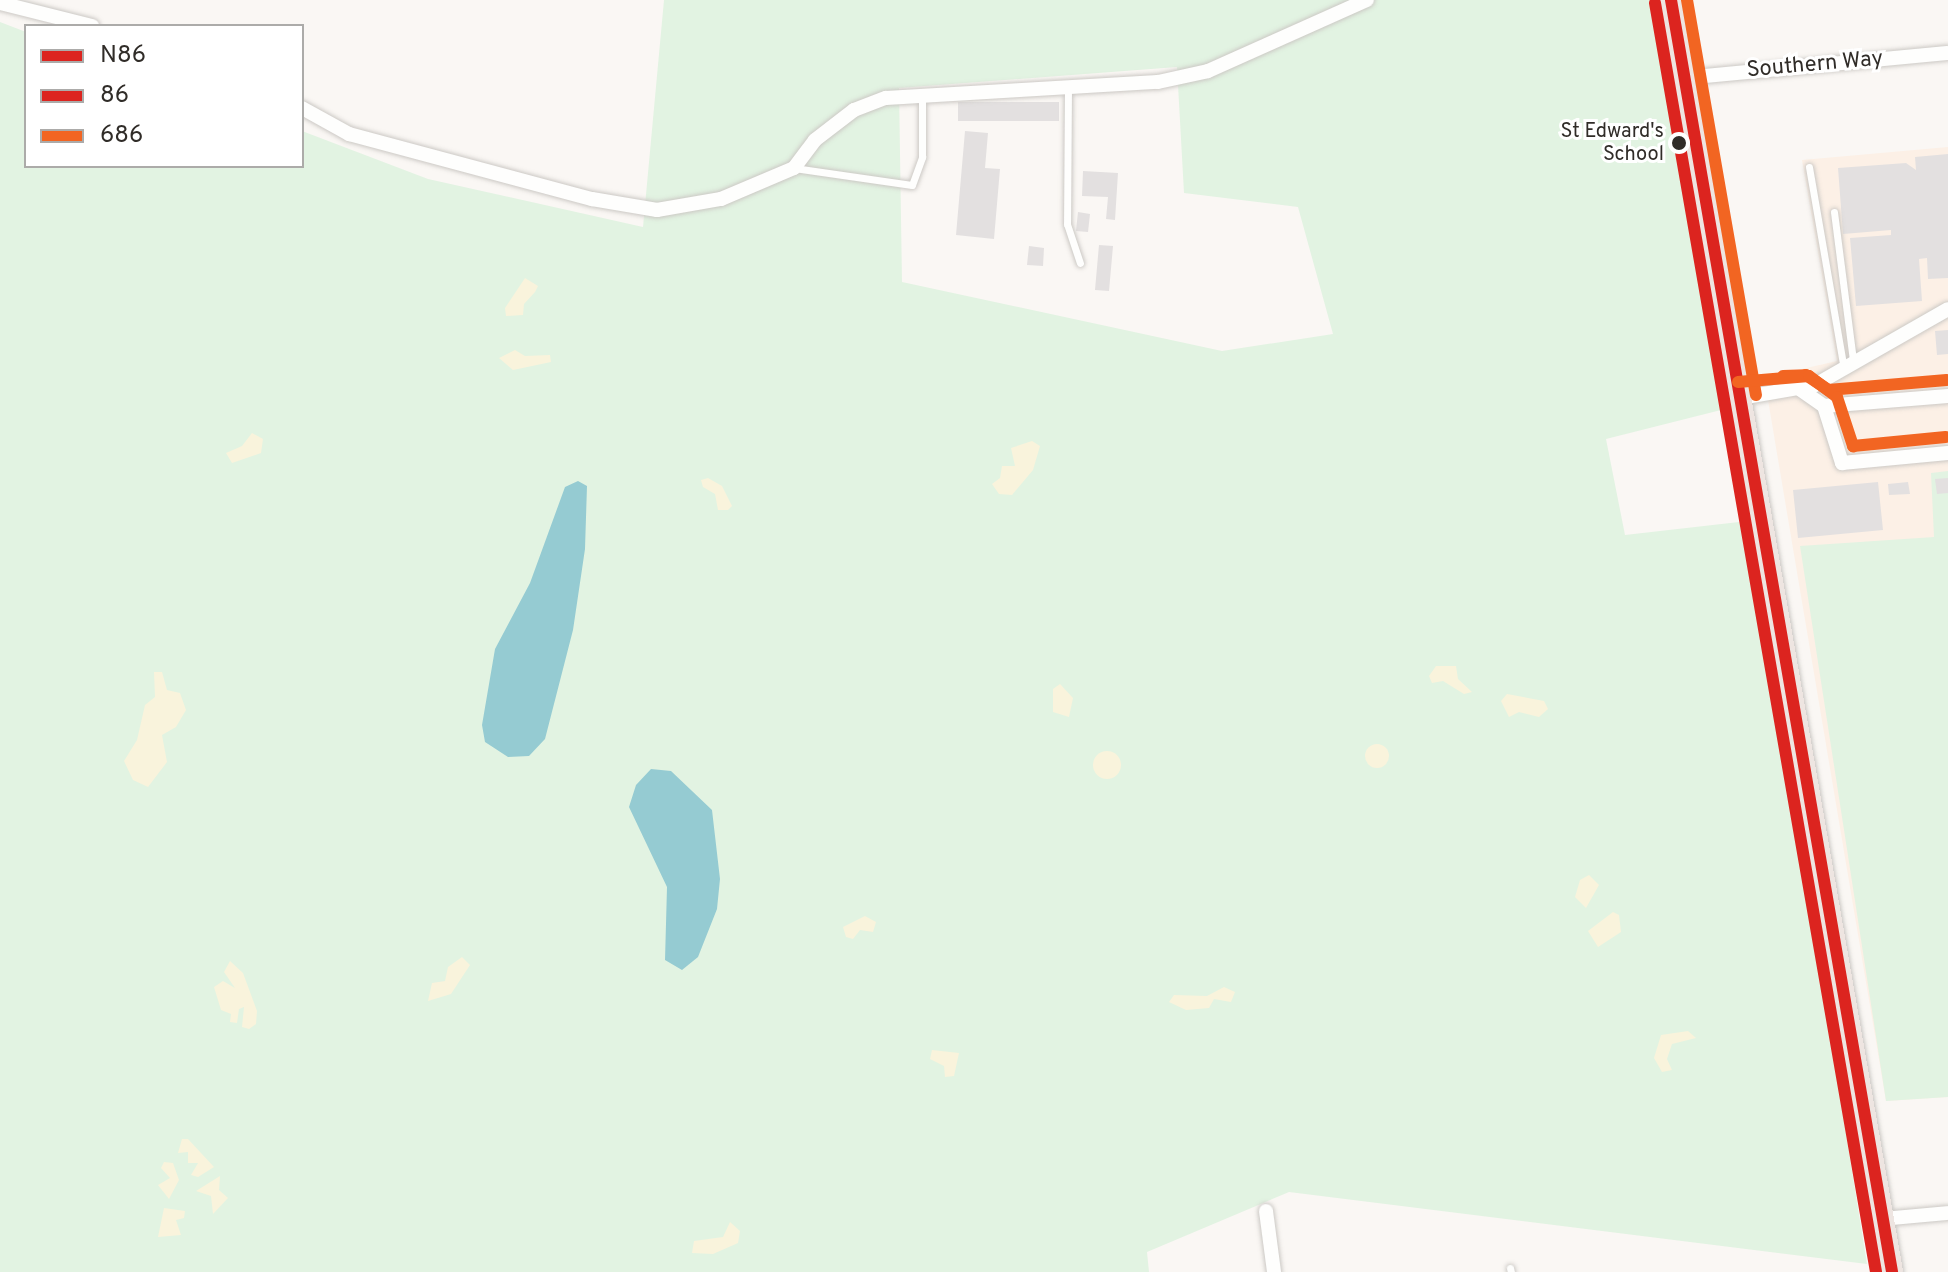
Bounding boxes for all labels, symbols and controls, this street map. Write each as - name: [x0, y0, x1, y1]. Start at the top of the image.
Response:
- legend: [24, 24, 304, 168]
- text: N86: [100, 41, 146, 71]
- street label: Southern Way: [1746, 46, 1884, 84]
- text: 86: [100, 81, 129, 111]
- place label: St Edward's School: [1560, 120, 1664, 167]
- text: 686: [100, 121, 143, 151]
- marker: St Edward's School: [1671, 135, 1687, 151]

